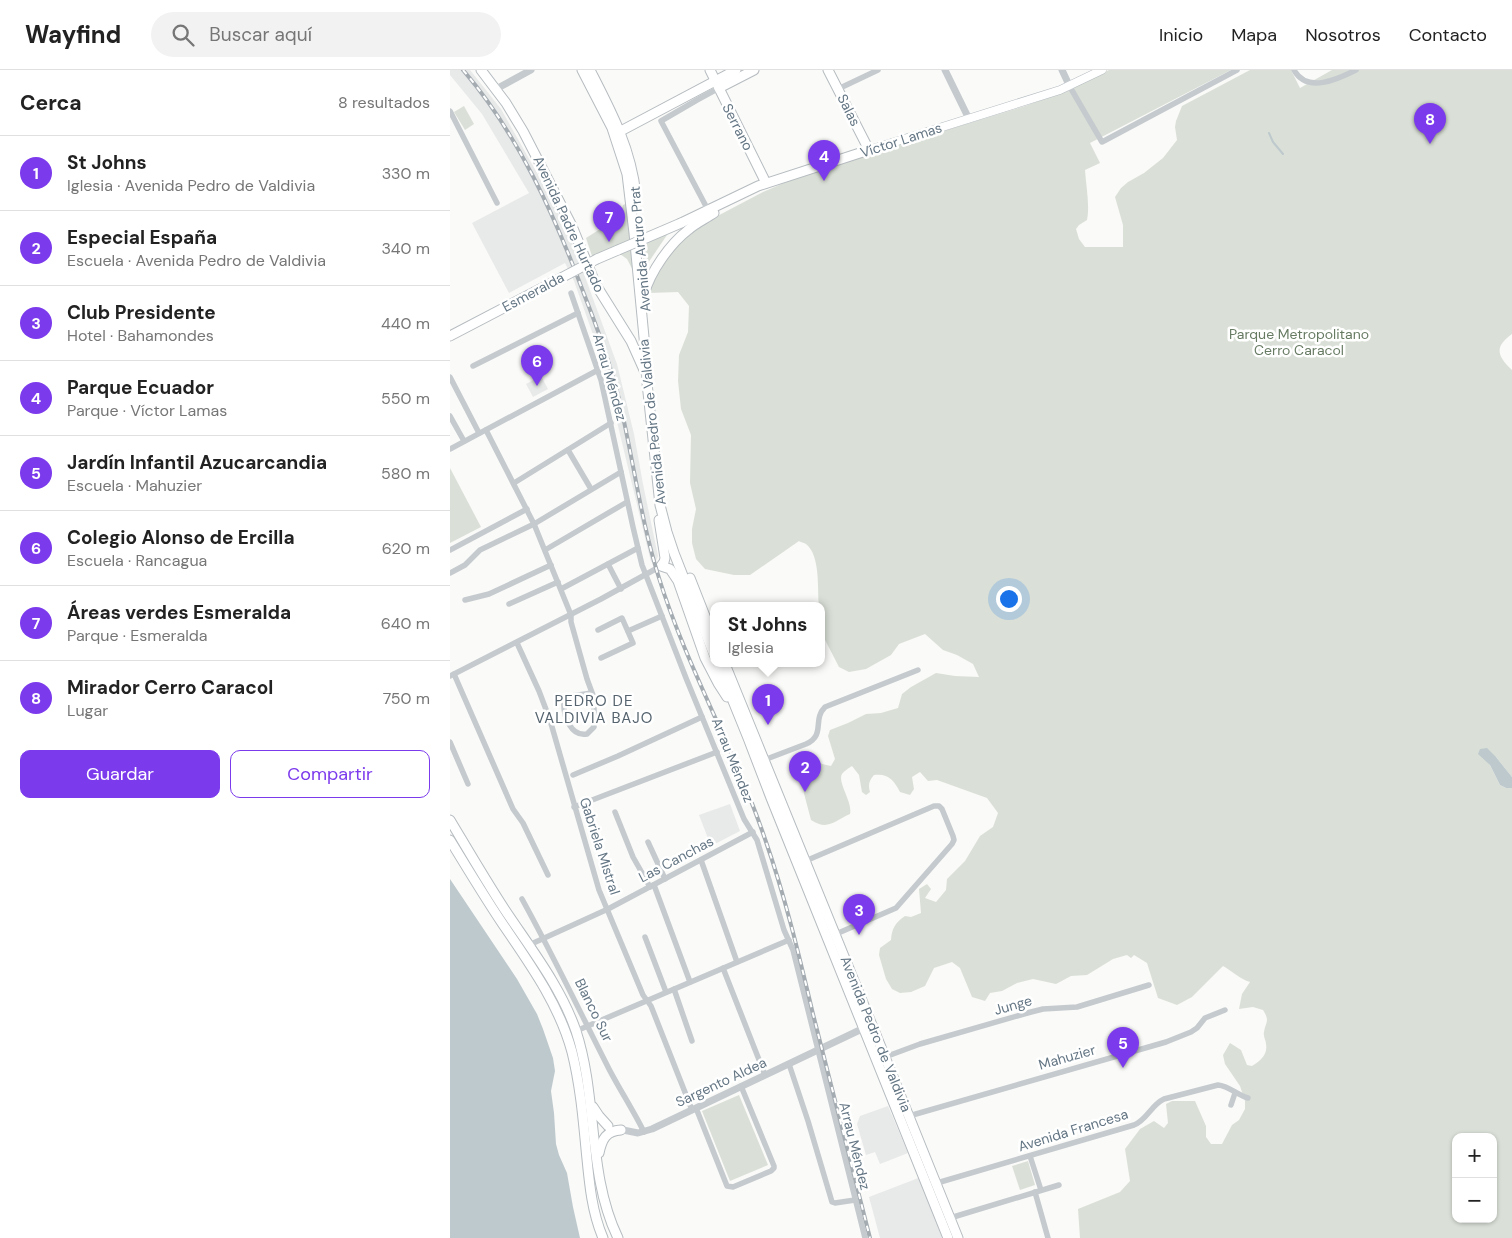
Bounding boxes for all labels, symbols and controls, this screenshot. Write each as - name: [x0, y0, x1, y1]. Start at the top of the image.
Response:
- search box: [151, 12, 501, 57]
- text: Wayfind: [25, 19, 121, 50]
- icon: search: [169, 21, 197, 49]
- text: Buscar aquí: [209, 22, 312, 47]
- text: Inicio: [1159, 23, 1203, 47]
- text: Mapa: [1231, 23, 1277, 47]
- text: Nosotros: [1305, 23, 1381, 47]
- text: Contacto: [1409, 23, 1487, 47]
- text: Cerca: [20, 89, 82, 117]
- street label: Salas: [833, 91, 865, 129]
- text: 8 resultados: [338, 92, 430, 113]
- street label: Serrano: [719, 100, 757, 154]
- pin: 8: [1414, 103, 1446, 144]
- street label: Víctor Lamas: [858, 118, 944, 162]
- pin: 4: [808, 140, 840, 181]
- text: St Johns: [67, 150, 147, 175]
- street label: Avenida Padre Hurtado: [529, 153, 609, 295]
- text: 1: [33, 163, 39, 184]
- text: 330 m: [382, 163, 430, 184]
- text: Iglesia · Avenida Pedro de Valdivia: [67, 175, 315, 196]
- street label: Avenida Arturo Prat: [626, 185, 654, 313]
- pin: 7: [593, 201, 625, 242]
- text: Especial España: [67, 225, 217, 250]
- text: 2: [31, 238, 41, 259]
- text: 340 m: [381, 238, 430, 259]
- text: Escuela · Avenida Pedro de Valdivia: [67, 250, 326, 271]
- street label: Esmeralda: [499, 268, 567, 316]
- text: Club Presidente: [67, 300, 216, 325]
- text: 3: [31, 313, 41, 334]
- text: 440 m: [381, 313, 430, 334]
- text: Hotel · Bahamondes: [67, 325, 214, 346]
- park label: Parque Metropolitano Cerro Caracol: [1229, 325, 1369, 359]
- street label: Arrau Méndez: [589, 331, 631, 423]
- street label: Avenida Pedro de Valdivia: [634, 338, 670, 506]
- pin: 6: [521, 345, 553, 386]
- text: Parque Ecuador: [67, 375, 214, 400]
- text: 4: [31, 388, 41, 409]
- text: 550 m: [381, 388, 430, 409]
- text: Parque · Víctor Lamas: [67, 400, 227, 421]
- text: Jardín Infantil Azucarcandia: [67, 450, 327, 475]
- text: 5: [31, 463, 41, 484]
- text: 580 m: [381, 463, 430, 484]
- text: Escuela · Mahuzier: [67, 475, 202, 496]
- text: Colegio Alonso de Ercilla: [67, 525, 295, 550]
- text: 6: [31, 538, 41, 559]
- text: 620 m: [382, 538, 430, 559]
- text: Escuela · Rancagua: [67, 550, 207, 571]
- your location: [996, 586, 1022, 612]
- text: Áreas verdes Esmeralda: [67, 600, 291, 625]
- popup: [710, 602, 825, 667]
- text: St Johns: [728, 612, 807, 637]
- text: 7: [32, 613, 40, 634]
- text: 640 m: [381, 613, 430, 634]
- text: Parque · Esmeralda: [67, 625, 208, 646]
- text: Iglesia: [728, 637, 774, 658]
- text: Mirador Cerro Caracol: [67, 675, 273, 700]
- pin: 1: [752, 684, 784, 725]
- text: 8: [31, 688, 41, 709]
- text: 750 m: [383, 688, 430, 709]
- district label: PEDRO DE VALDIVIA BAJO: [535, 691, 653, 728]
- text: Lugar: [67, 700, 108, 721]
- street label: Arrau Méndez: [708, 715, 758, 805]
- button: Guardar: [20, 750, 220, 798]
- button: Compartir: [230, 750, 430, 798]
- pin: 2: [789, 751, 821, 792]
- street label: Gabriela Mistral: [576, 795, 624, 897]
- street label: Las Canchas: [636, 832, 716, 886]
- pin: 3: [843, 894, 875, 935]
- street label: Avenida Pedro de Valdivia: [836, 953, 916, 1115]
- street label: Blanco Sur: [571, 975, 617, 1045]
- street label: Junge: [992, 991, 1034, 1019]
- pin: 5: [1107, 1027, 1139, 1068]
- street label: Mahuzier: [1036, 1040, 1098, 1074]
- street label: Sargento Aldea: [673, 1053, 769, 1111]
- street label: Arrau Méndez: [835, 1100, 875, 1192]
- street label: Avenida Francesa: [1016, 1105, 1130, 1155]
- map controls: [1452, 1133, 1497, 1223]
- button: +: [1452, 1133, 1497, 1178]
- button: −: [1452, 1178, 1497, 1223]

